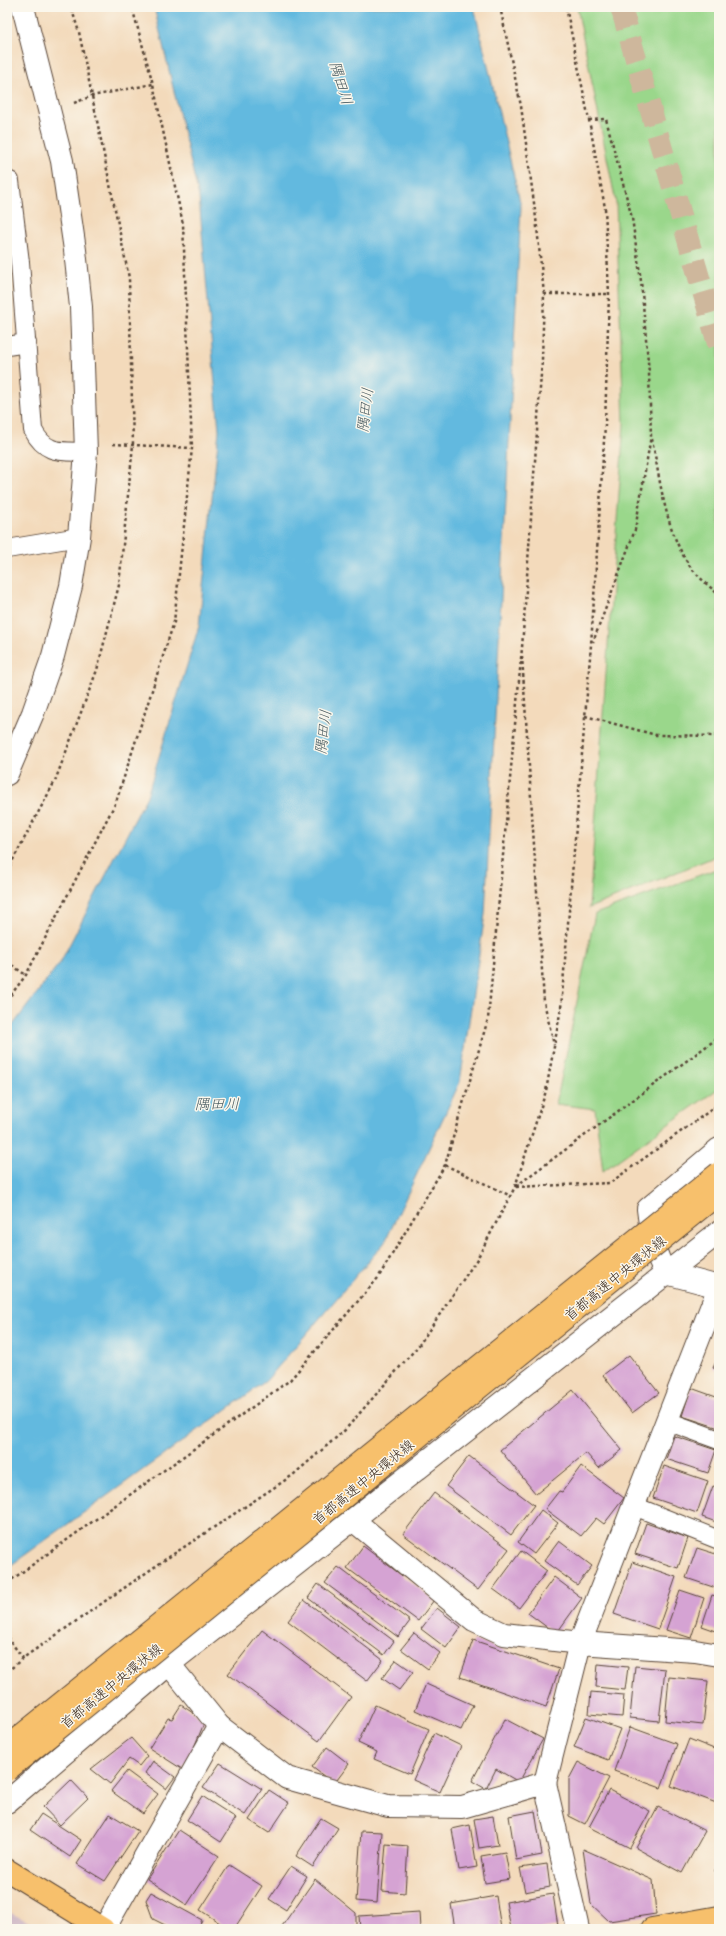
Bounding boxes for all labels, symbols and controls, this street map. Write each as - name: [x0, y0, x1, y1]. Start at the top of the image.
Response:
- water label: 隅田川: [324, 59, 354, 108]
- water label: 隅田川: [355, 387, 379, 434]
- water label: 隅田川: [313, 709, 337, 756]
- water label: 隅田川: [194, 1097, 240, 1115]
- street label: 首都高速中央環状線: [562, 1234, 671, 1326]
- street label: 首都高速中央環状線: [310, 1438, 419, 1530]
- street label: 首都高速中央環状線: [58, 1642, 167, 1734]

